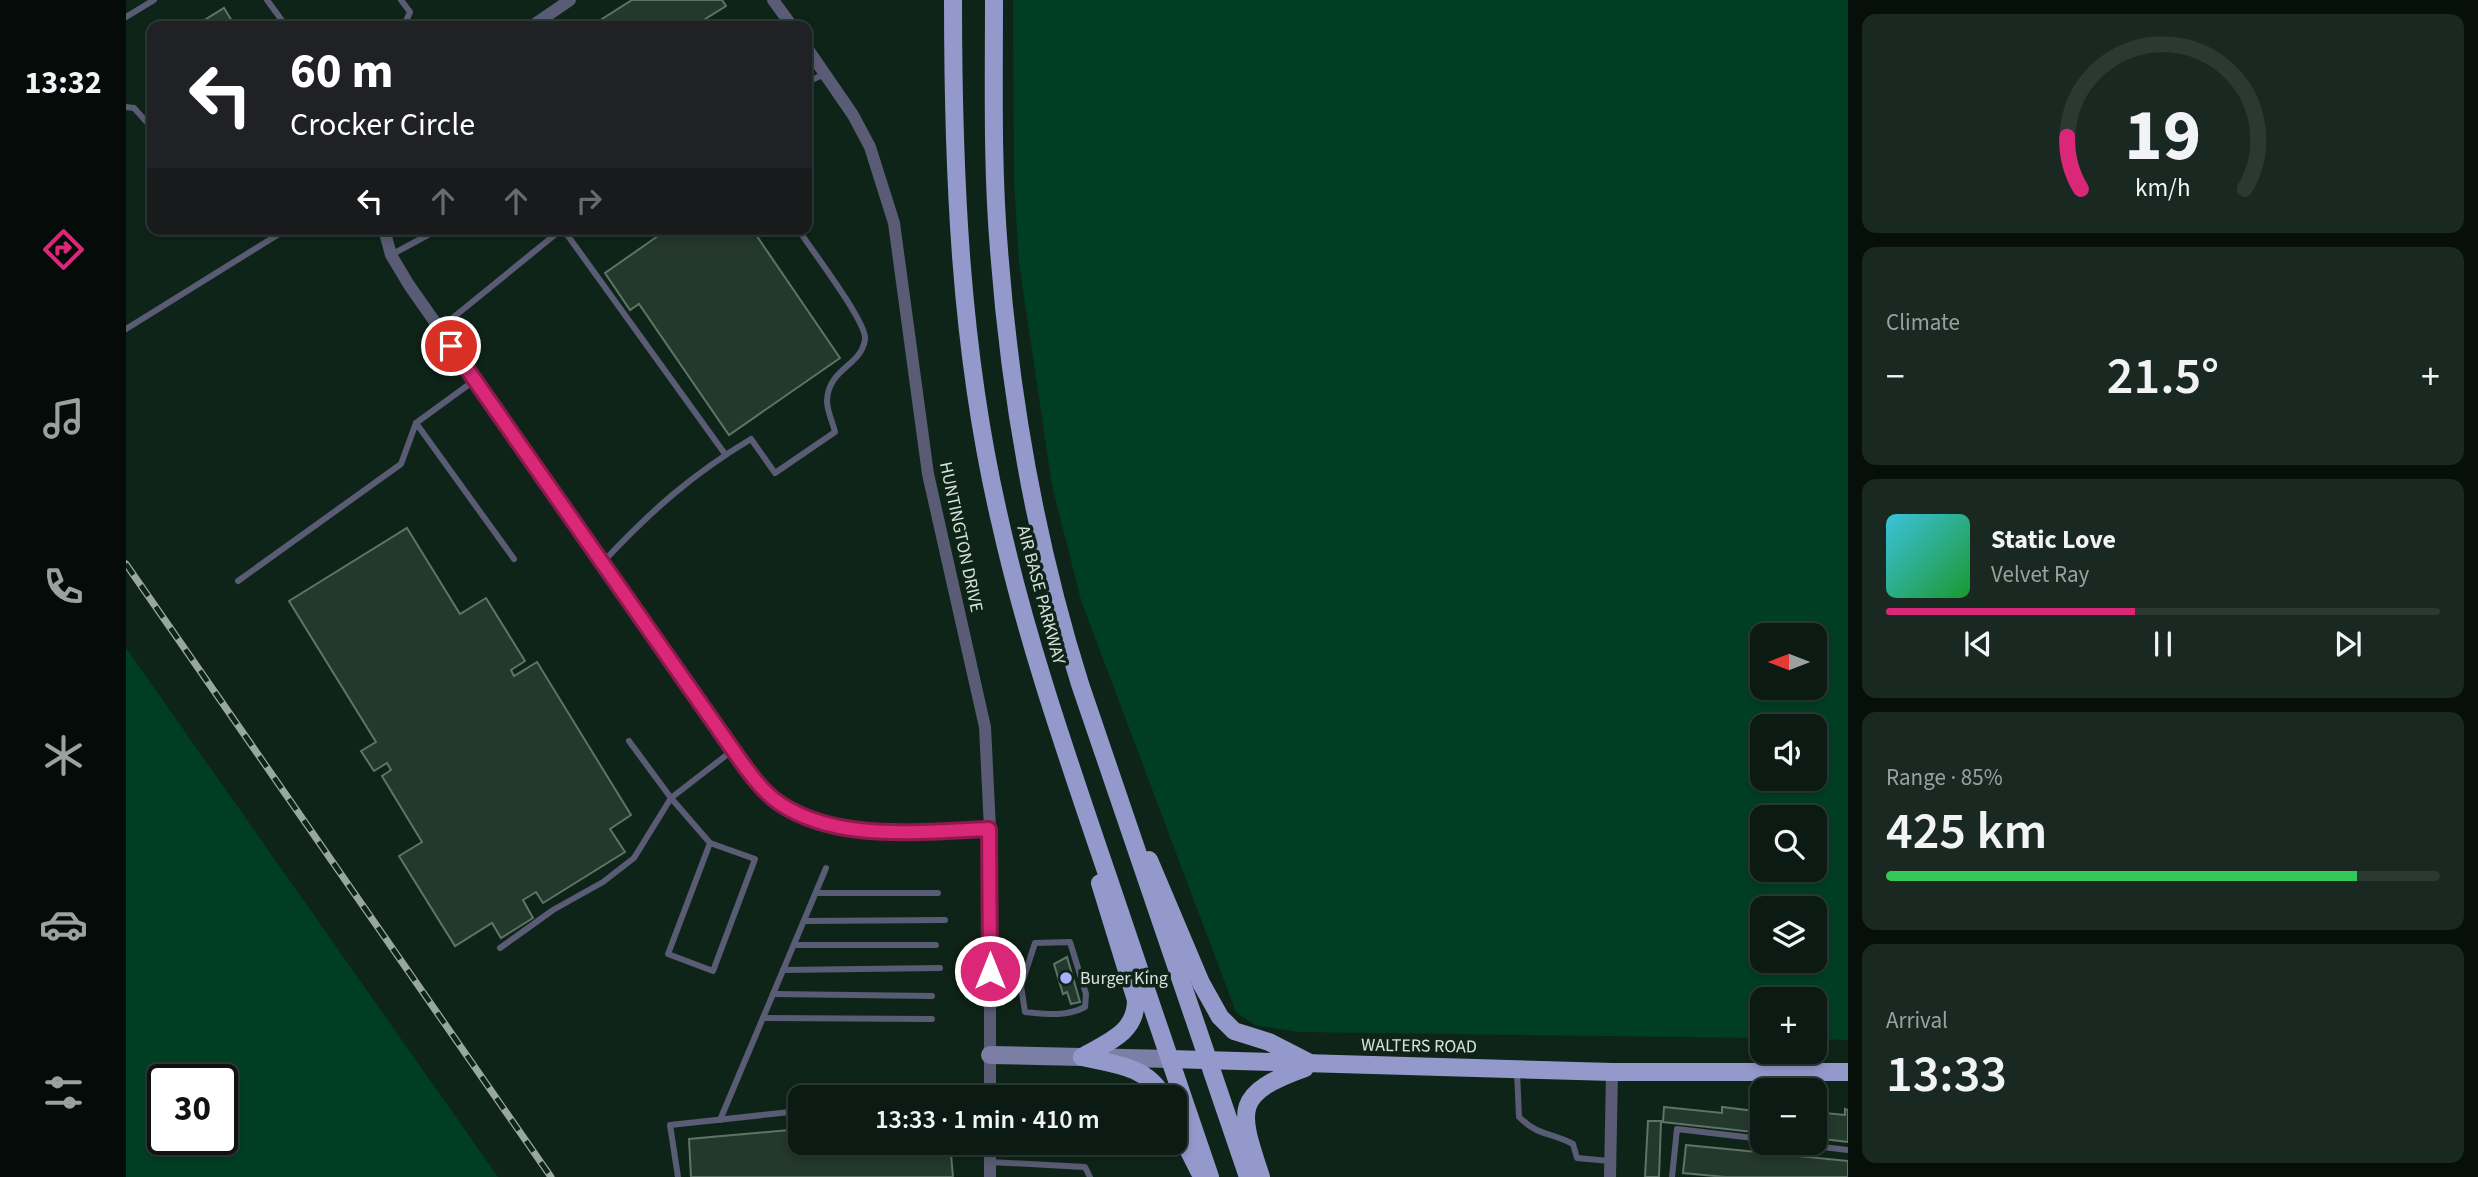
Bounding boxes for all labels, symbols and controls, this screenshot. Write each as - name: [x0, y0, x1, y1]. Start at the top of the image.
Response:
- text: 60 m: [290, 37, 394, 107]
- icon: left: [175, 49, 266, 140]
- text: 13:32: [24, 60, 102, 106]
- text: 19: [2125, 85, 2201, 189]
- text: Crocker Circle: [290, 102, 475, 148]
- text: km/h: [2135, 170, 2191, 206]
- icon: left: [351, 182, 389, 220]
- icon: ahead: [424, 182, 462, 220]
- icon: ahead: [497, 182, 535, 220]
- icon: right: [570, 182, 608, 220]
- icon: directions: [39, 225, 88, 274]
- text: Climate: [1886, 306, 1960, 339]
- pin: [421, 316, 481, 376]
- icon: arrive: [432, 327, 470, 365]
- text: 21.5°: [2107, 340, 2219, 414]
- text: −: [1886, 350, 1905, 404]
- text: +: [2421, 350, 2440, 404]
- icon: music: [39, 394, 88, 443]
- street label: HUNTINGTON DRIVE: [933, 460, 989, 614]
- text: Static Love: [1991, 521, 2116, 558]
- street label: AIR BASE PARKWAY: [1010, 523, 1072, 668]
- text: Velvet Ray: [1991, 558, 2089, 591]
- icon: phone: [39, 562, 88, 611]
- north arrow: [1750, 623, 1827, 700]
- map controls: [1750, 623, 1827, 1155]
- icon: previous: [1959, 625, 1997, 663]
- icon: pause: [2144, 625, 2182, 663]
- icon: next: [2329, 625, 2367, 663]
- button: sound: [1750, 714, 1827, 791]
- icon: climate: [39, 731, 88, 780]
- text: Range · 85%: [1886, 761, 2003, 794]
- text: 425 km: [1886, 795, 2047, 869]
- button: search: [1750, 805, 1827, 882]
- button: layers: [1750, 896, 1827, 973]
- icon: car: [39, 900, 88, 949]
- position arrow: [953, 934, 1027, 1008]
- place label: Burger King: [1080, 966, 1168, 991]
- marker: Burger King: [1058, 970, 1074, 986]
- button: +: [1750, 987, 1827, 1064]
- text: Arrival: [1886, 1004, 1948, 1037]
- street label: WALTERS ROAD: [1361, 1032, 1477, 1060]
- text: 13:33: [1886, 1038, 2007, 1112]
- speed limit sign: 30: [147, 1064, 238, 1155]
- icon: filters: [39, 1068, 88, 1117]
- button: −: [1750, 1078, 1827, 1155]
- text: 13:33 · 1 min · 410 m: [875, 1101, 1100, 1138]

